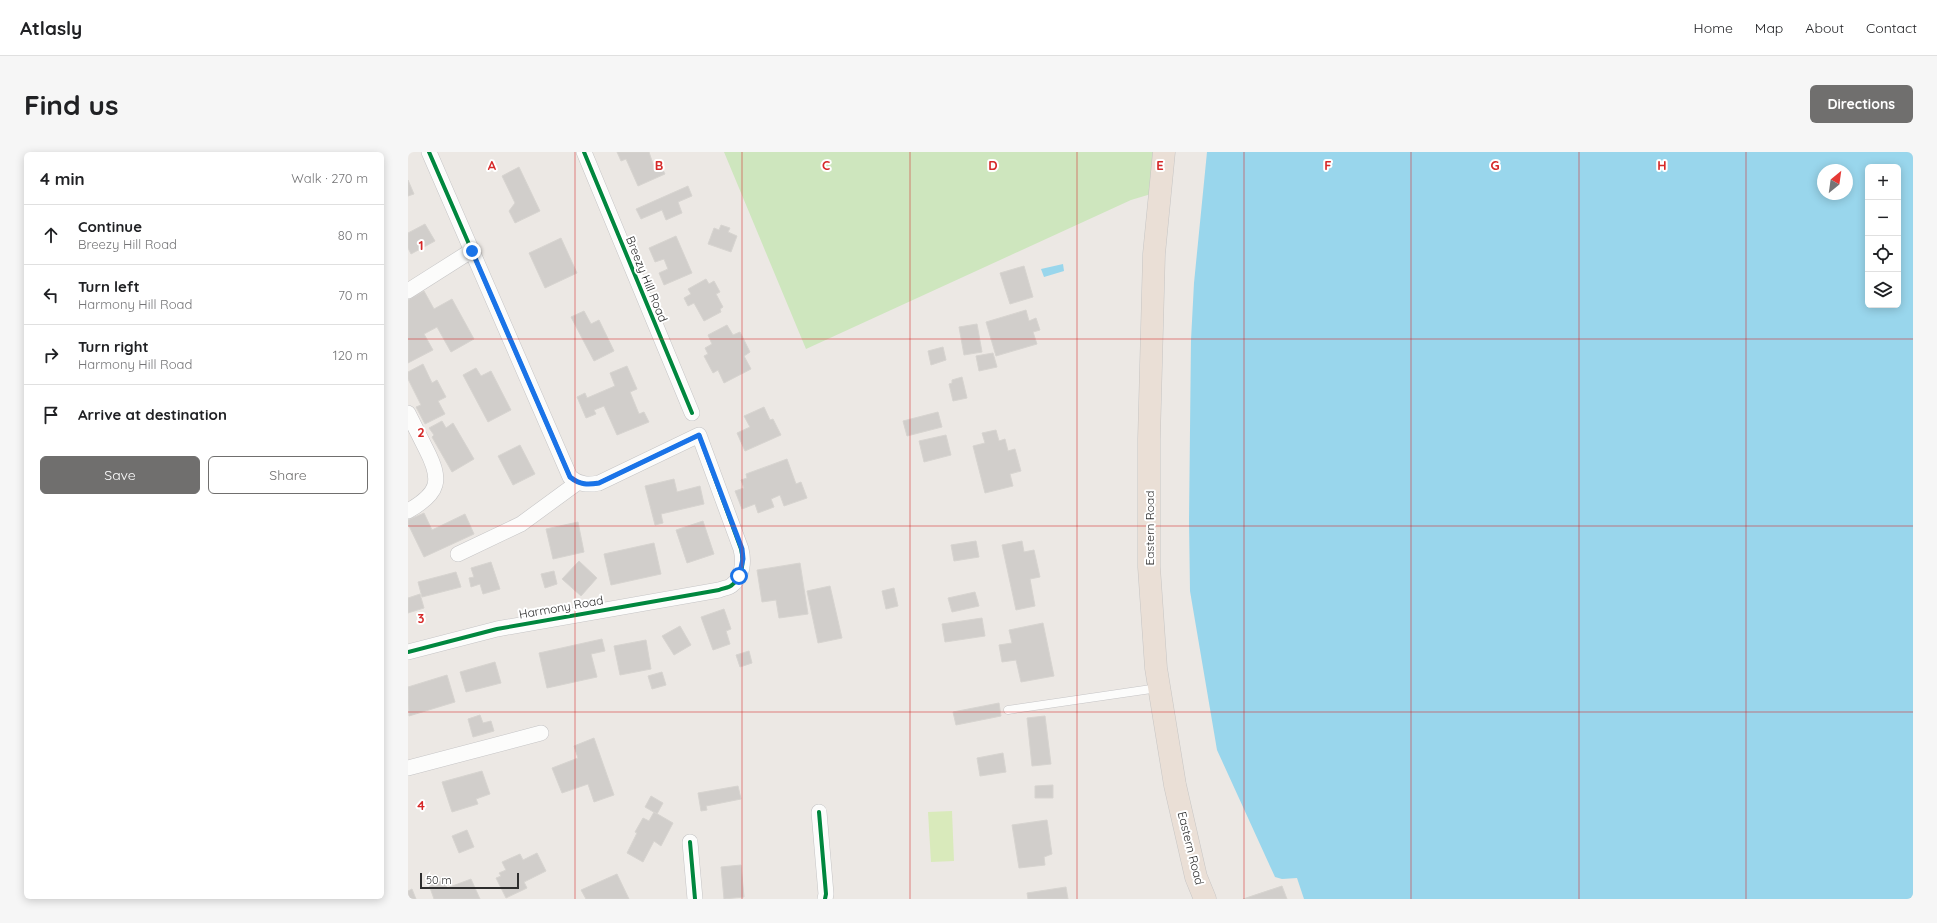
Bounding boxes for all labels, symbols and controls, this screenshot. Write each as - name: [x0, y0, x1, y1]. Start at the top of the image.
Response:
- text: Atlasly: [20, 16, 82, 40]
- text: Home: [1694, 19, 1733, 37]
- text: Map: [1755, 19, 1783, 37]
- text: About: [1805, 19, 1844, 37]
- text: Contact: [1866, 19, 1917, 37]
- button: Directions: [1810, 85, 1913, 123]
- text: Find us: [24, 87, 118, 122]
- text: A: [488, 157, 497, 173]
- text: B: [655, 157, 663, 173]
- text: C: [822, 157, 830, 173]
- text: D: [988, 157, 998, 173]
- text: E: [1156, 157, 1164, 173]
- text: F: [1324, 157, 1332, 173]
- text: G: [1490, 157, 1500, 173]
- text: H: [1657, 157, 1667, 173]
- north arrow: [1817, 164, 1853, 200]
- map controls: [1865, 164, 1901, 308]
- button: +: [1865, 164, 1901, 200]
- text: 4 min: [40, 168, 85, 189]
- text: Walk · 270 m: [291, 170, 368, 186]
- button: −: [1865, 200, 1901, 236]
- text: Continue: [78, 217, 142, 236]
- icon: ahead: [40, 224, 62, 246]
- text: 80 m: [338, 227, 368, 243]
- street label: Breezy Hill Road: [623, 234, 671, 324]
- text: Breezy Hill Road: [78, 236, 177, 252]
- button: locate: [1865, 236, 1901, 272]
- text: 1: [418, 237, 424, 253]
- route end: [463, 242, 481, 260]
- button: layers: [1865, 272, 1901, 308]
- text: Turn left: [78, 277, 140, 296]
- icon: left: [40, 284, 62, 306]
- text: 70 m: [338, 287, 368, 303]
- text: Harmony Hill Road: [78, 296, 192, 312]
- text: Turn right: [78, 337, 149, 356]
- icon: right: [40, 344, 62, 366]
- text: 120 m: [333, 347, 368, 363]
- text: Harmony Hill Road: [78, 356, 192, 372]
- icon: arrive: [40, 404, 62, 426]
- text: Arrive at destination: [78, 405, 227, 424]
- text: 2: [417, 424, 425, 440]
- button: Save: [40, 456, 200, 494]
- button: Share: [208, 456, 368, 494]
- street label: Eastern Road: [1142, 490, 1157, 566]
- route start: [730, 567, 748, 585]
- street label: Harmony Road: [518, 592, 604, 622]
- text: 3: [418, 610, 425, 626]
- text: 4: [417, 797, 425, 813]
- street label: Eastern Road: [1175, 810, 1207, 886]
- scale bar: [420, 871, 519, 890]
- text: 50 m: [426, 873, 452, 887]

